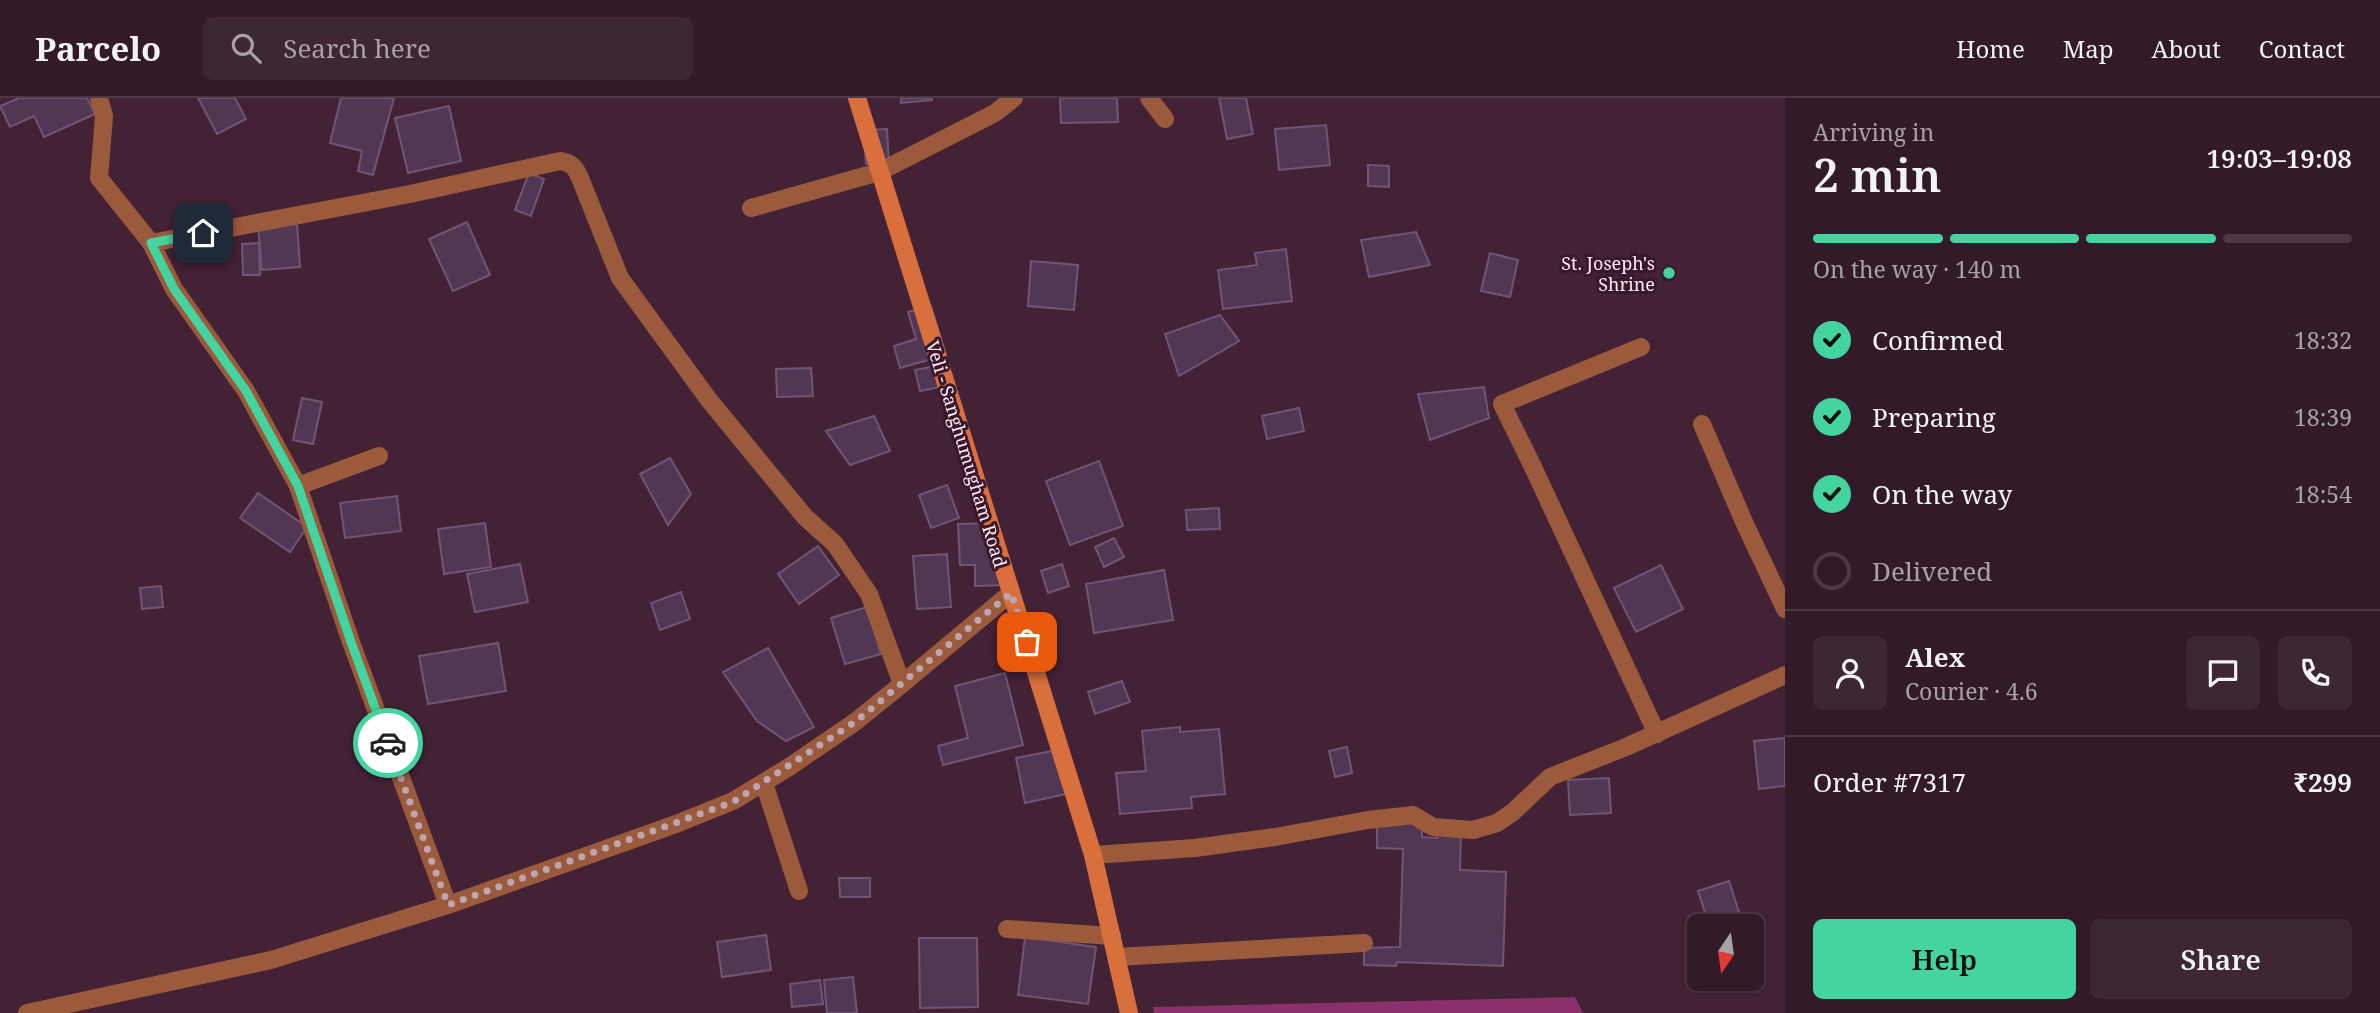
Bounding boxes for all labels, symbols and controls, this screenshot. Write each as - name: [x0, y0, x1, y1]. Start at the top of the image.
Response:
- search box: [203, 17, 693, 80]
- text: Parcelo: [35, 26, 161, 71]
- icon: search: [227, 29, 265, 67]
- text: Search here: [283, 30, 431, 66]
- text: Home: [1956, 32, 2025, 65]
- text: Map: [2063, 32, 2114, 65]
- text: About: [2152, 32, 2221, 65]
- text: Contact: [2259, 32, 2345, 65]
- text: Arriving in: [1813, 116, 1934, 148]
- text: 19:03–19:08: [2206, 140, 2352, 176]
- text: 2 min: [1813, 143, 1941, 205]
- pin: [173, 203, 233, 263]
- icon: home: [184, 214, 222, 252]
- place label: St. Joseph's Shrine: [1561, 251, 1655, 296]
- text: On the way · 140 m: [1813, 253, 2021, 285]
- marker: St. Joseph's Shrine: [1661, 265, 1677, 281]
- icon: check: [1813, 321, 1851, 359]
- text: Confirmed: [1872, 322, 2004, 358]
- text: 18:32: [2294, 324, 2352, 356]
- street label: Veli - Sanghumugham Road: [921, 338, 1013, 570]
- icon: check: [1813, 398, 1851, 436]
- text: Preparing: [1872, 399, 1996, 435]
- text: 18:39: [2294, 401, 2352, 433]
- icon: check: [1813, 475, 1851, 513]
- text: On the way: [1872, 476, 2012, 512]
- text: 18:54: [2294, 478, 2352, 510]
- text: Delivered: [1872, 553, 1992, 589]
- pin: [997, 612, 1057, 672]
- icon: bag: [1008, 623, 1046, 661]
- button: person: [1813, 636, 1887, 710]
- button: chat: [2186, 636, 2260, 710]
- button: phone: [2278, 636, 2352, 710]
- text: Alex: [1905, 639, 1965, 675]
- text: Courier · 4.6: [1905, 675, 2038, 707]
- courier: [353, 708, 423, 778]
- icon: car: [369, 724, 407, 762]
- text: Order #7317: [1813, 764, 1966, 800]
- text: ₹299: [2293, 764, 2352, 800]
- north arrow: [1687, 914, 1764, 990]
- map controls: [1687, 914, 1764, 991]
- button: Help: [1813, 919, 2076, 999]
- button: Share: [2090, 919, 2352, 999]

